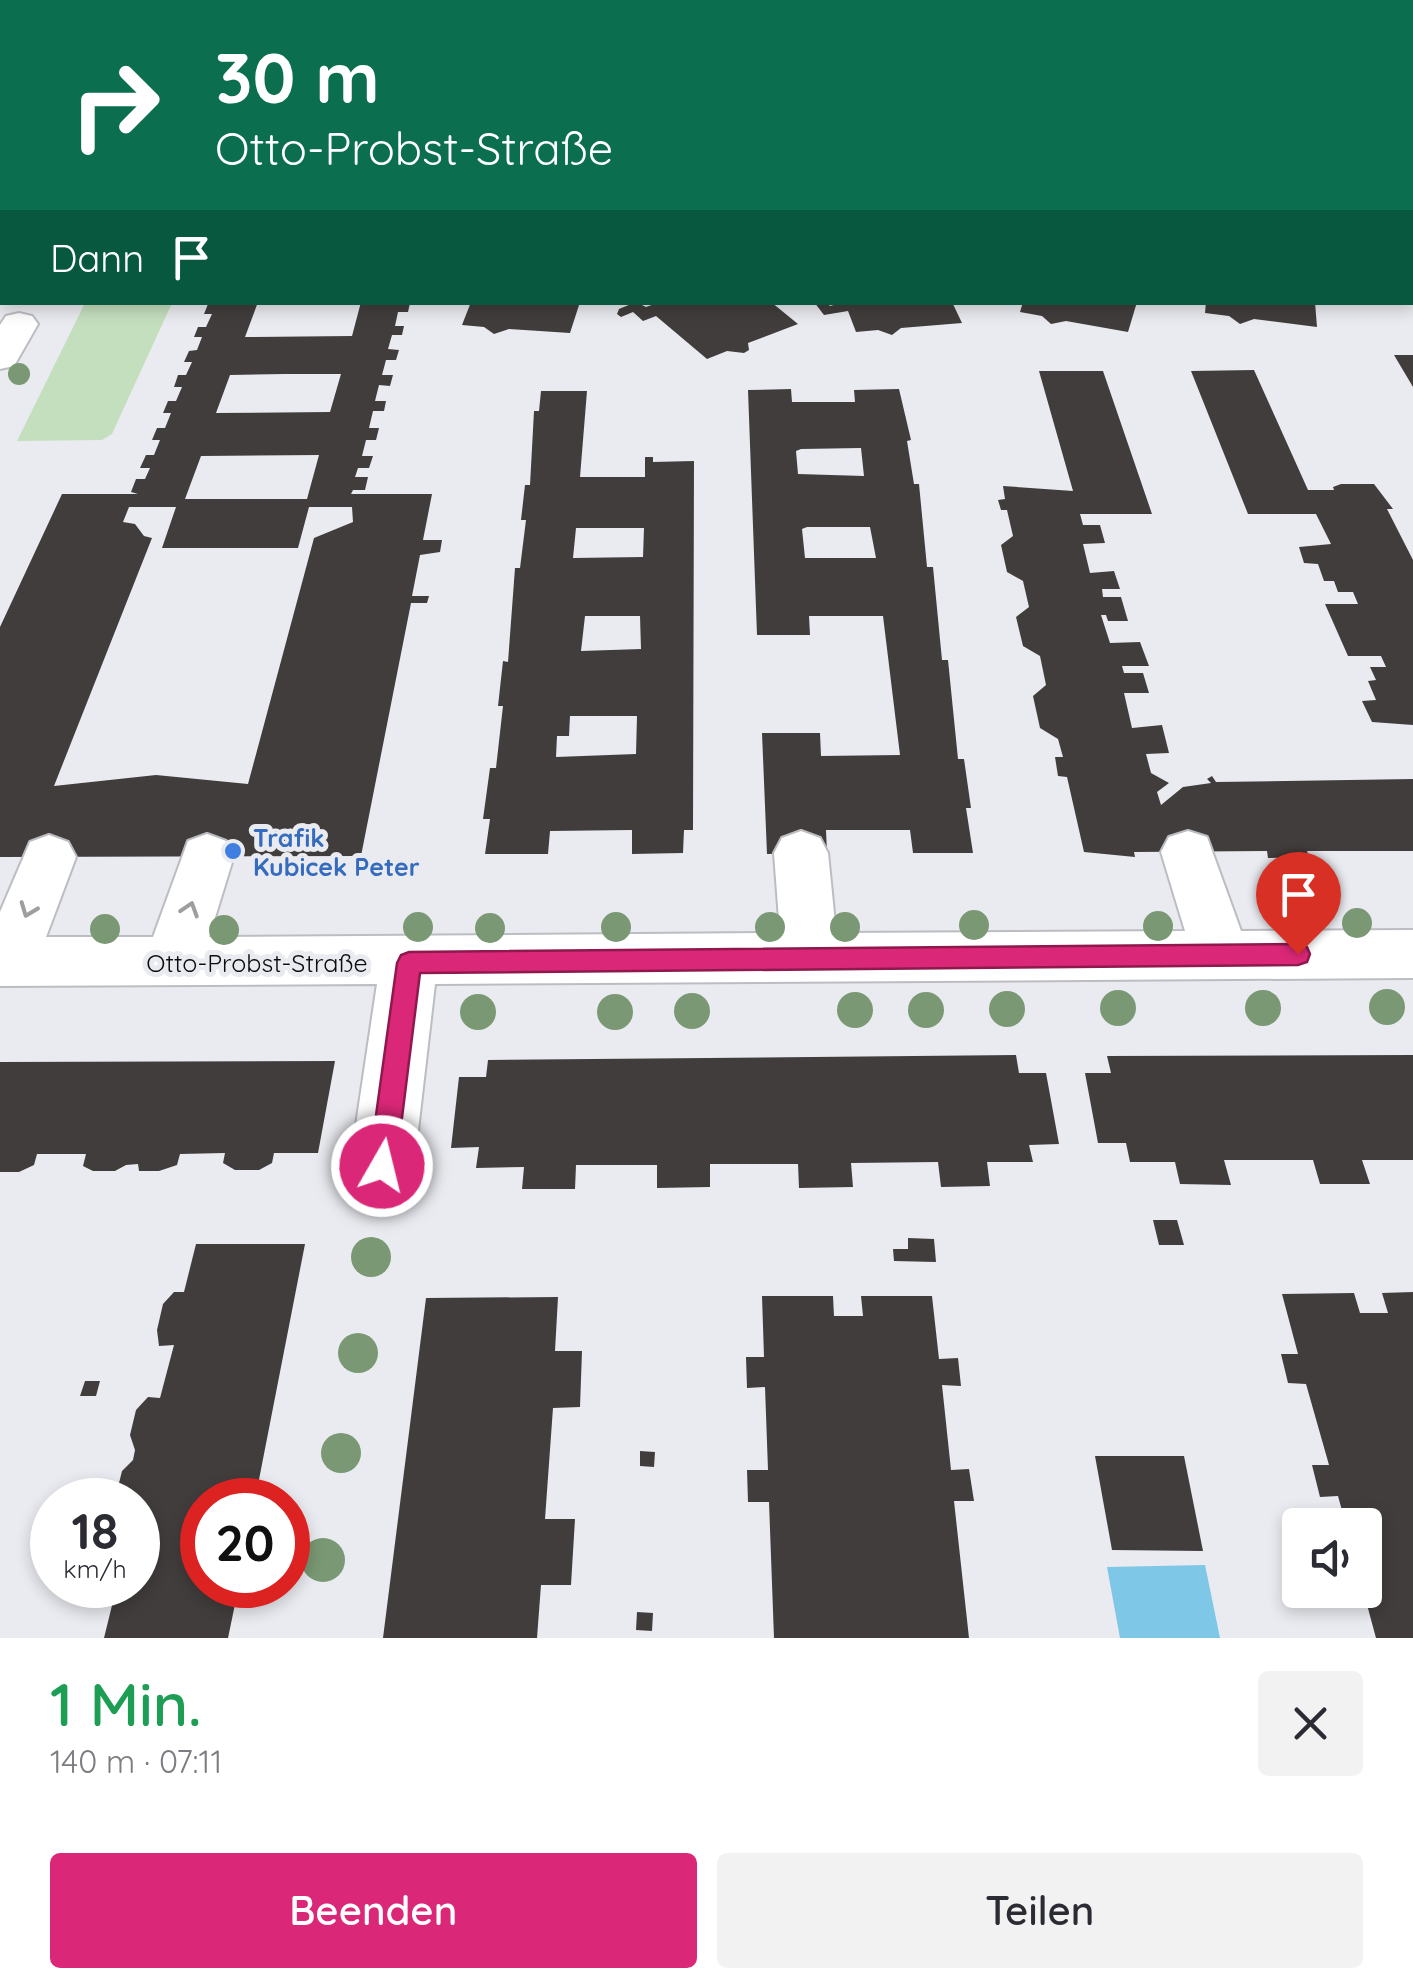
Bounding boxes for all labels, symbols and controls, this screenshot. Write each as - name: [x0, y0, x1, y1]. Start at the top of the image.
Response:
- text: 30 m: [215, 33, 380, 121]
- icon: right: [50, 40, 180, 170]
- text: Otto-Probst-Straße: [215, 120, 613, 176]
- icon: arrive: [164, 230, 219, 285]
- text: Dann: [50, 234, 144, 282]
- place label: Trafik Kubicek Peter: [253, 822, 420, 882]
- marker: Trafik Kubicek Peter: [222, 840, 244, 862]
- pin: [1256, 852, 1341, 955]
- icon: arrive: [1271, 867, 1326, 922]
- one-way arrow: [20, 900, 40, 917]
- one-way arrow: [179, 901, 199, 918]
- street label: Otto-Probst-Straße: [146, 947, 368, 978]
- position arrow: [330, 1114, 434, 1218]
- speed limit sign: 20: [180, 1478, 310, 1608]
- text: 18: [72, 1499, 118, 1562]
- map controls: [1282, 1508, 1382, 1608]
- button: sound: [1282, 1508, 1382, 1608]
- text: km/h: [63, 1553, 127, 1584]
- text: 1 Min.: [50, 1666, 202, 1741]
- button: close: [1258, 1671, 1363, 1776]
- text: 140 m · 07:11: [50, 1741, 222, 1781]
- button: Beenden: [50, 1853, 697, 1968]
- button: Teilen: [717, 1853, 1363, 1968]

